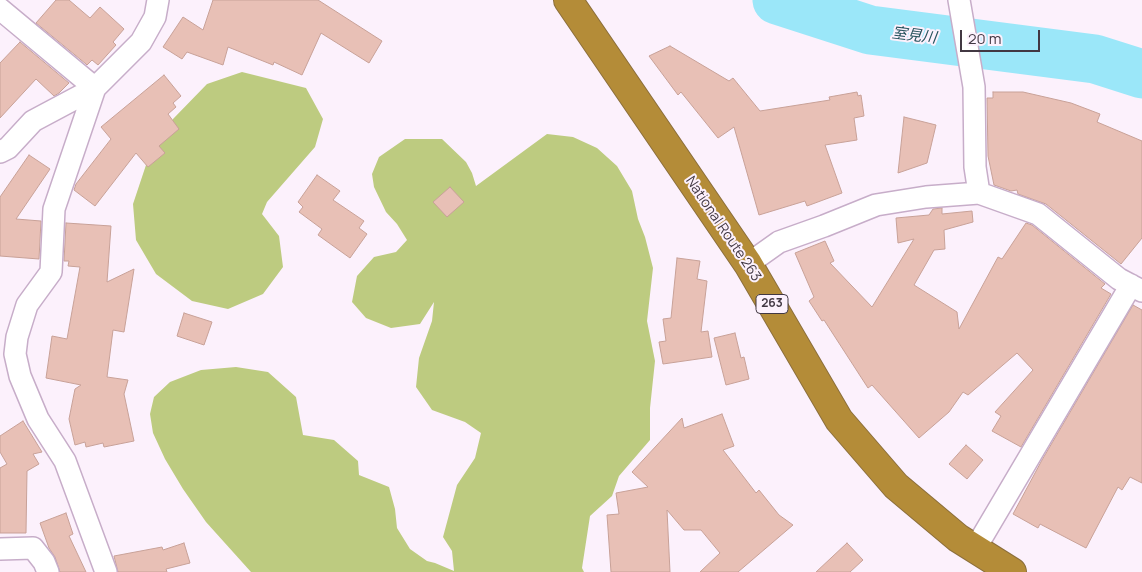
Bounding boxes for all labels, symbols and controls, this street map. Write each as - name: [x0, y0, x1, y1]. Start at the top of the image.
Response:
- scale bar: [962, 20, 1042, 52]
- water label: 室見川: [891, 24, 937, 48]
- text: 20 m: [968, 28, 1001, 49]
- street label: National Route 263: [682, 173, 764, 285]
- road number: 263: [756, 294, 788, 314]

